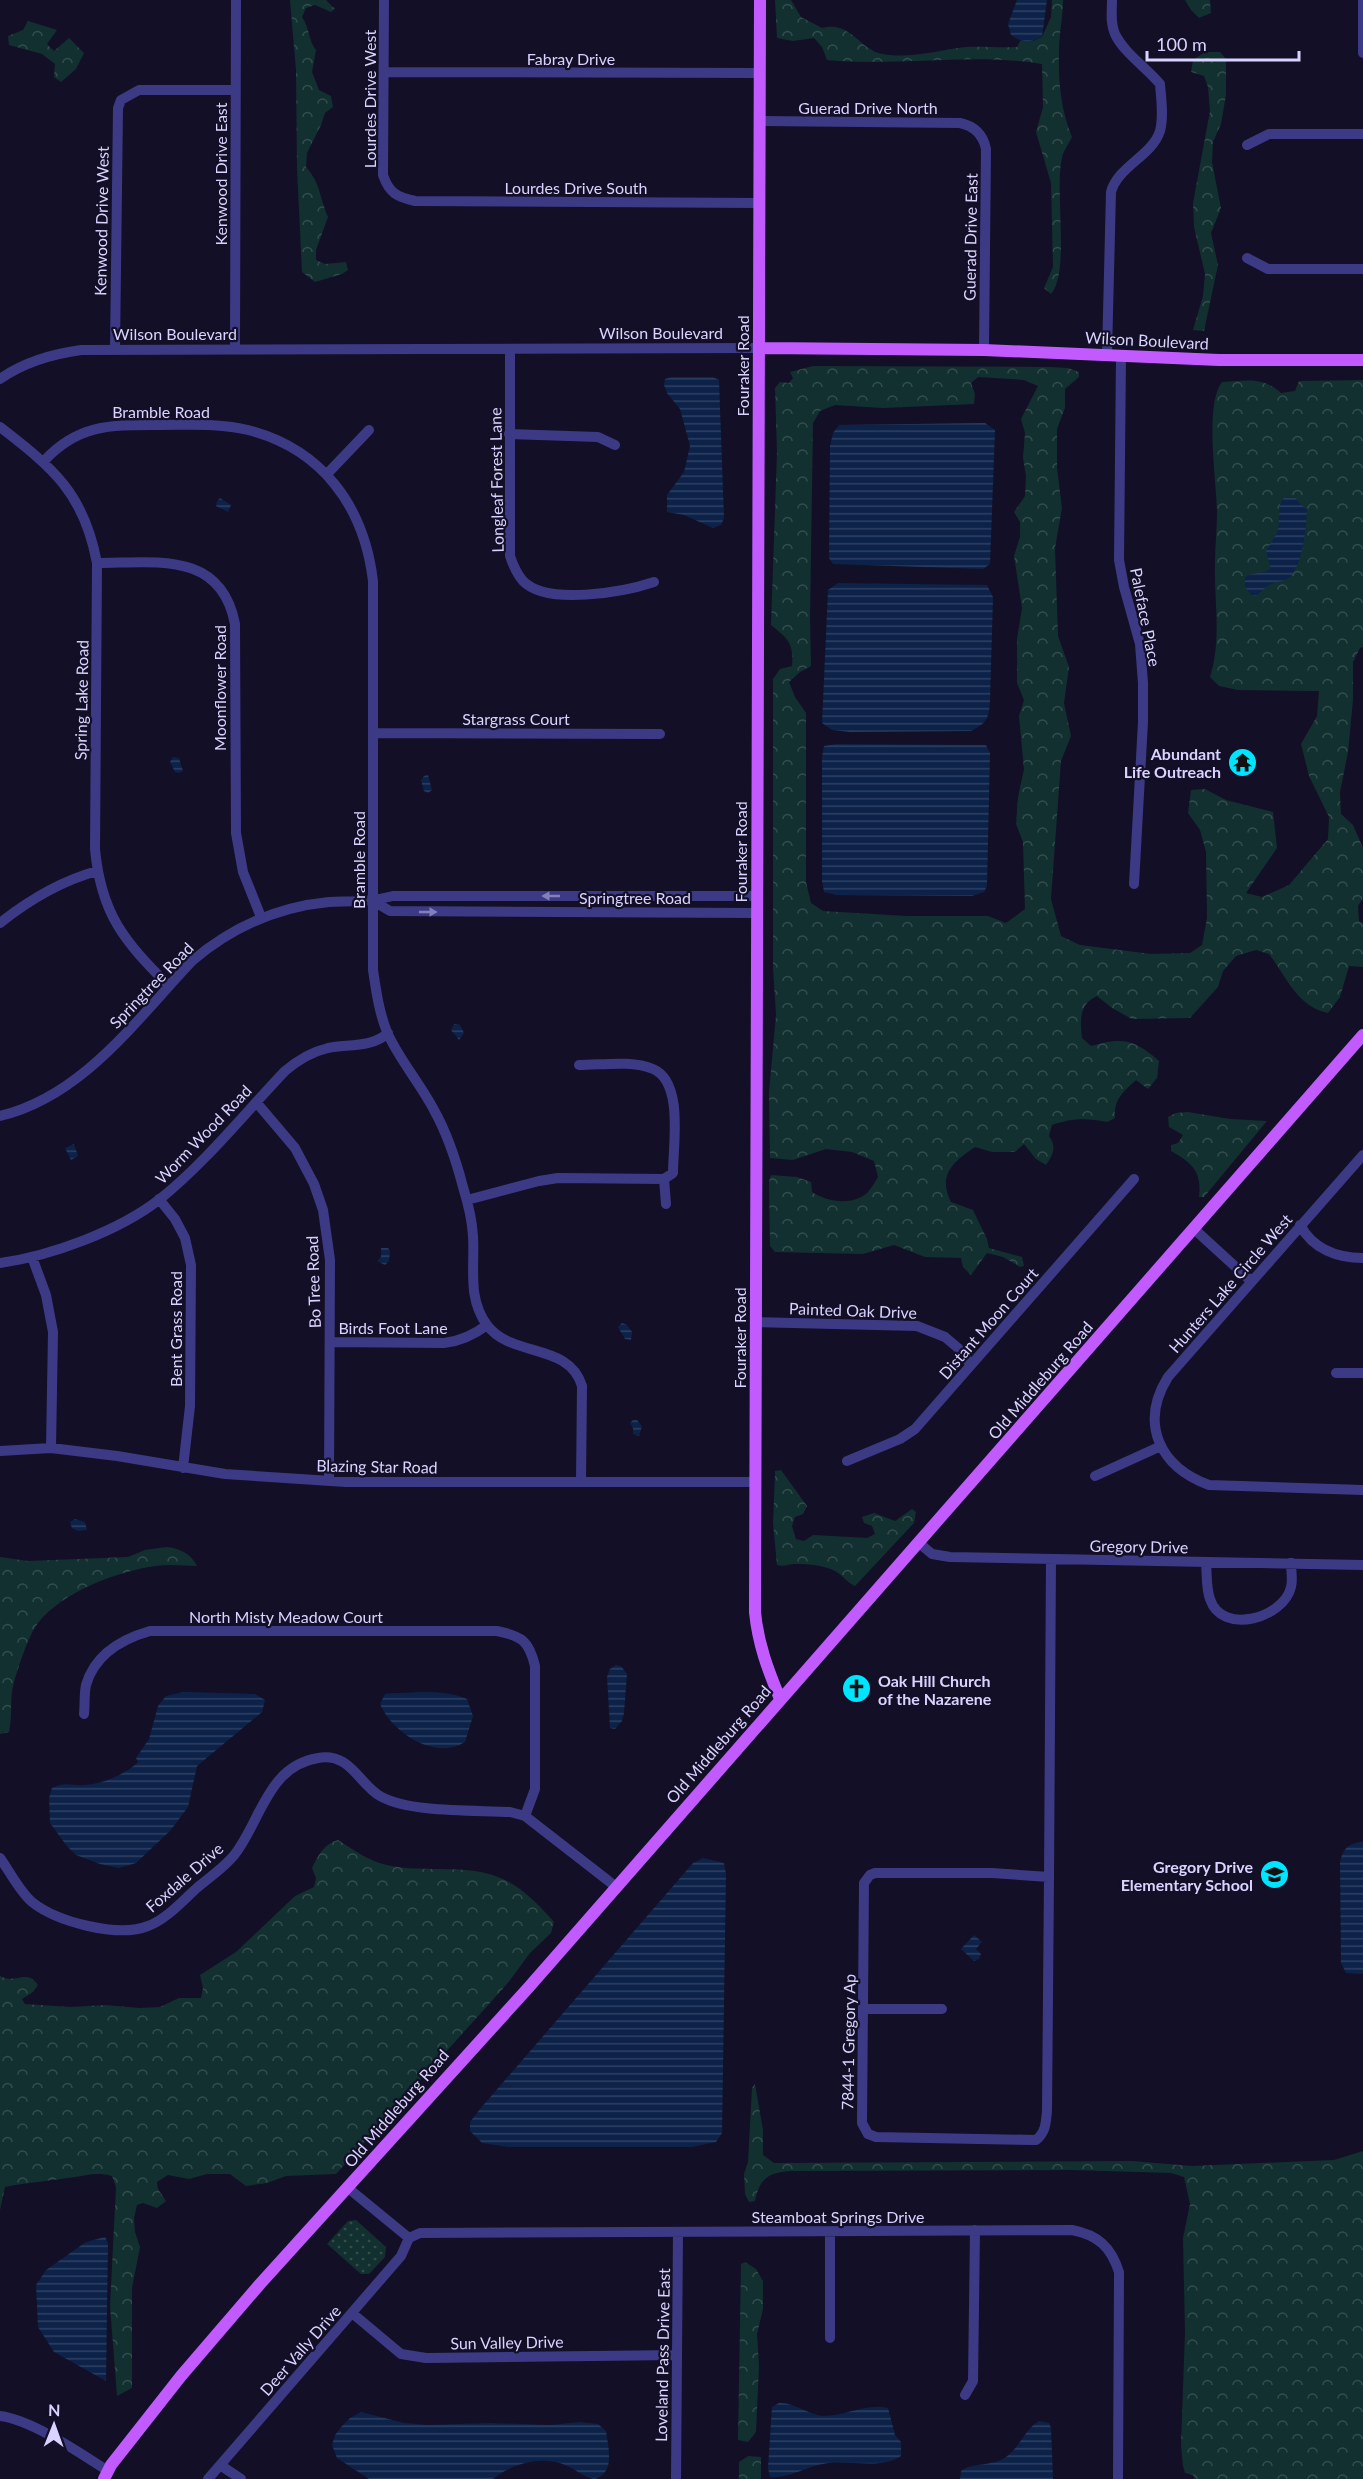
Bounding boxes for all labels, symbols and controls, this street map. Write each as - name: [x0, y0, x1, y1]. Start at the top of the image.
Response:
- scale bar: [1147, 24, 1298, 62]
- street label: Lourdes Drive West: [360, 30, 379, 168]
- text: 100 m: [1156, 33, 1207, 55]
- street label: Fabray Drive: [527, 49, 615, 68]
- street label: Guerad Drive North: [798, 98, 938, 117]
- street label: Kenwood Drive East: [211, 102, 230, 245]
- street label: Kenwood Drive West: [90, 146, 112, 296]
- street label: Guerad Drive East: [959, 173, 981, 301]
- street label: Lourdes Drive South: [504, 178, 648, 197]
- street label: Fouraker Road: [733, 315, 752, 417]
- street label: Wilson Boulevard: [599, 323, 723, 342]
- street label: Wilson Boulevard: [113, 324, 237, 343]
- street label: Wilson Boulevard: [1085, 327, 1209, 353]
- street label: Bramble Road: [112, 402, 210, 421]
- street label: Longleaf Forest Lane: [485, 407, 507, 553]
- street label: Paleface Place: [1127, 566, 1165, 668]
- street label: Moonflower Road: [210, 625, 229, 751]
- street label: Spring Lake Road: [70, 640, 92, 760]
- street label: Stargrass Court: [462, 709, 570, 728]
- place label: Abundant Life Outreach: [1124, 744, 1221, 781]
- temple icon: Abundant Life Outreach: [1226, 746, 1258, 778]
- street label: Fouraker Road: [731, 801, 750, 903]
- street label: Bramble Road: [349, 811, 368, 909]
- street label: Springtree Road: [579, 888, 691, 907]
- one-way arrow: [541, 891, 560, 901]
- one-way arrow: [419, 907, 438, 917]
- street label: Springtree Road: [105, 938, 197, 1032]
- street label: Worm Wood Road: [151, 1081, 255, 1187]
- street label: Hunters Lake Circle West: [1165, 1210, 1296, 1356]
- street label: Bo Tree Road: [302, 1235, 324, 1329]
- street label: Distant Moon Court: [935, 1263, 1042, 1382]
- street label: Bent Grass Road: [166, 1271, 185, 1387]
- street label: Fouraker Road: [730, 1287, 749, 1389]
- street label: Painted Oak Drive: [789, 1298, 917, 1322]
- street label: Old Middleburg Road: [984, 1317, 1096, 1443]
- street label: Birds Foot Lane: [338, 1318, 448, 1337]
- street label: Blazing Star Road: [316, 1455, 438, 1477]
- street label: Gregory Drive: [1089, 1536, 1189, 1556]
- street label: North Misty Meadow Court: [189, 1607, 383, 1626]
- place label: Oak Hill Church of the Nazarene: [878, 1671, 992, 1708]
- church icon: Oak Hill Church of the Nazarene: [841, 1673, 873, 1705]
- street label: Old Middleburg Road: [662, 1681, 774, 1807]
- street label: Foxdale Drive: [142, 1838, 226, 1916]
- place label: Gregory Drive Elementary School: [1121, 1857, 1253, 1894]
- school or university icon: Gregory Drive Elementary School: [1258, 1859, 1290, 1891]
- street label: 7844-1 Gregory Ap: [837, 1974, 859, 2110]
- street label: Old Middleburg Road: [340, 2045, 452, 2171]
- street label: Steamboat Springs Drive: [752, 2207, 924, 2226]
- street label: Loveland Pass Drive East: [651, 2268, 673, 2442]
- street label: Deer Vally Drive: [256, 2301, 344, 2399]
- street label: Sun Valley Drive: [450, 2332, 564, 2352]
- north arrow: [24, 2395, 84, 2455]
- text: N: [48, 2400, 61, 2419]

